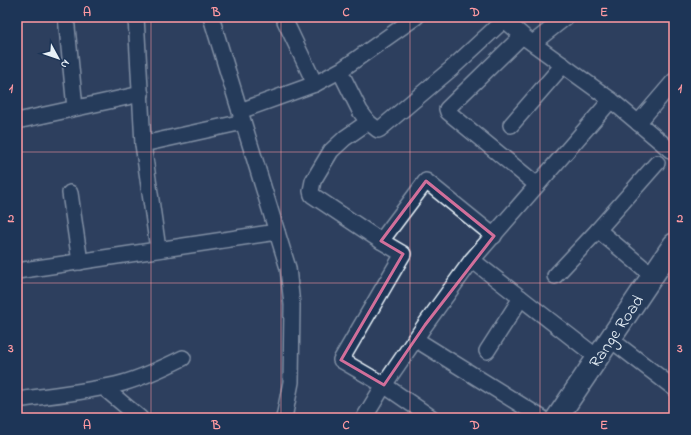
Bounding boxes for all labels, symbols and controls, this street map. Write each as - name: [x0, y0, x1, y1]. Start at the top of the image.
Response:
- text: A: [83, 3, 91, 22]
- text: B: [211, 3, 221, 22]
- text: C: [342, 3, 350, 22]
- text: D: [469, 3, 480, 22]
- text: E: [600, 3, 608, 22]
- north arrow: [38, 38, 78, 78]
- text: N: [56, 56, 73, 72]
- text: 1: [9, 79, 14, 98]
- text: 1: [678, 79, 683, 98]
- text: 2: [7, 209, 15, 228]
- text: 2: [676, 209, 684, 228]
- street label: Range Road: [583, 290, 651, 373]
- text: 3: [7, 339, 14, 358]
- text: 3: [676, 339, 683, 358]
- text: A: [83, 416, 91, 435]
- text: B: [211, 416, 221, 435]
- text: C: [342, 416, 350, 435]
- text: D: [469, 416, 480, 435]
- text: E: [600, 416, 608, 435]

